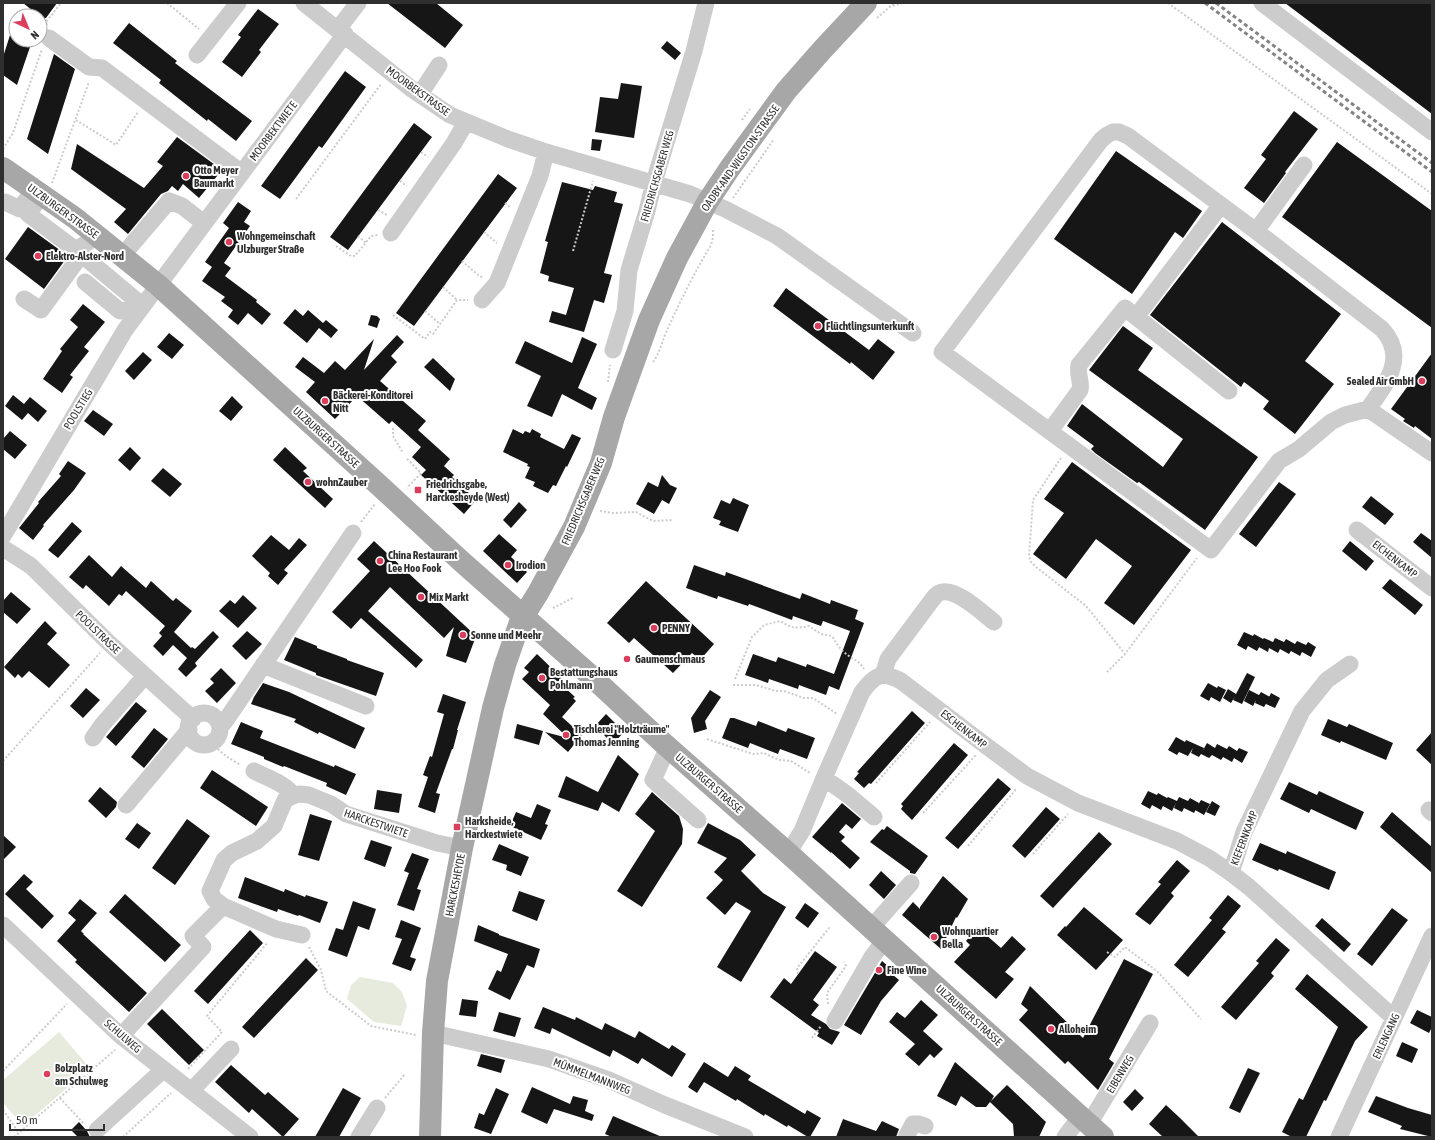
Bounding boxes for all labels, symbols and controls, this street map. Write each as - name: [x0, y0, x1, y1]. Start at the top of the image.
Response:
- north arrow: [8, 8, 48, 48]
- text: N: [28, 29, 41, 42]
- street label: MOORBEKSTRASSE: [384, 64, 452, 118]
- street label: MOORBEKTWIETE: [247, 99, 299, 163]
- street label: OADBY-AND-WIGSTON-STRASSE: [699, 102, 781, 213]
- street label: FRIEDRICHSGABER WEG: [638, 129, 676, 223]
- place label: Otto Meyer Baumarkt: [194, 164, 239, 189]
- marker: Otto Meyer Baumarkt: [181, 171, 191, 181]
- street label: ULZBURGER STRASSE: [25, 181, 101, 241]
- place label: Wohngemeinschaft Ulzburger Straße: [236, 230, 316, 255]
- marker: Wohngemeinschaft Ulzburger Straße: [224, 237, 234, 247]
- place label: Elektro-Alster-Nord: [46, 250, 124, 262]
- marker: Elektro-Alster-Nord: [33, 251, 43, 261]
- place label: Flüchtlingsunterkunft: [826, 320, 915, 332]
- marker: Flüchtlingsunterkunft: [813, 321, 823, 331]
- place label: Sealed Air GmbH: [1347, 375, 1414, 387]
- marker: Sealed Air GmbH: [1417, 376, 1427, 386]
- street label: POOLSTIEG: [61, 386, 95, 431]
- place label: Bäckerei-Konditorei Nitt: [333, 389, 413, 414]
- marker: Bäckerei-Konditorei Nitt: [320, 396, 330, 406]
- street label: ULZBURGER STRASSE: [291, 404, 362, 470]
- street label: FRIEDRICHSGABER WEG: [559, 455, 607, 547]
- place label: wohnZauber: [316, 476, 368, 488]
- marker: wohnZauber: [303, 477, 313, 487]
- place label: Friedrichsgabe, Harckesheyde (West): [426, 478, 510, 503]
- marker: Friedrichsgabe, Harckesheyde (West): [413, 485, 423, 495]
- street label: EICHENKAMP: [1370, 538, 1420, 580]
- place label: China Restaurant Lee Hoo Fook: [388, 549, 458, 574]
- marker: China Restaurant Lee Hoo Fook: [375, 556, 385, 566]
- place label: Irodion: [516, 559, 545, 571]
- marker: Irodion: [503, 560, 513, 570]
- place label: Mix Markt: [429, 591, 469, 603]
- marker: Mix Markt: [416, 592, 426, 602]
- street label: POOLSTRASSE: [73, 608, 123, 656]
- place label: PENNY: [662, 622, 690, 634]
- marker: PENNY: [649, 623, 659, 633]
- place label: Sonne und Meehr: [471, 629, 542, 641]
- marker: Sonne und Meehr: [458, 630, 468, 640]
- place label: Gaumenschmaus: [635, 653, 705, 665]
- marker: Gaumenschmaus: [622, 654, 632, 664]
- place label: Bestattungshaus Pohlmann: [550, 666, 618, 691]
- marker: Bestattungshaus Pohlmann: [537, 673, 547, 683]
- street label: ESCHENKAMP: [938, 707, 990, 751]
- place label: Tischlerei "Holzträume" Thomas Jenning: [574, 723, 670, 748]
- marker: Tischlerei "Holzträume" Thomas Jenning: [561, 730, 571, 740]
- street label: ULZBURGER STRASSE: [673, 751, 745, 815]
- street label: HARCKESTWIETE: [343, 806, 410, 840]
- street label: KIEFERNKAMP: [1228, 809, 1260, 867]
- place label: Harksheide, Harckestwiete: [465, 815, 523, 840]
- marker: Harksheide, Harckestwiete: [452, 822, 462, 832]
- street label: HARCKESHEYDE: [443, 852, 467, 917]
- place label: Wohnquartier Bella: [941, 925, 999, 950]
- marker: Wohnquartier Bella: [929, 932, 939, 942]
- place label: Fine Wine: [887, 964, 927, 976]
- marker: Fine Wine: [874, 965, 884, 975]
- street label: ULZBURGER STRASSE: [934, 982, 1005, 1048]
- street label: ERLENGANG: [1370, 1011, 1402, 1061]
- street label: SCHULWEG: [102, 1017, 144, 1055]
- place label: Alloheim: [1058, 1023, 1096, 1035]
- marker: Alloheim: [1046, 1024, 1056, 1034]
- street label: EIBENWEG: [1104, 1053, 1136, 1095]
- street label: MÜMMELMANNWEG: [552, 1056, 632, 1096]
- place label: Bolzplatz am Schulweg: [55, 1062, 108, 1087]
- marker: Bolzplatz am Schulweg: [42, 1069, 52, 1079]
- scale bar: [10, 1106, 104, 1132]
- text: 50 m: [16, 1113, 38, 1127]

